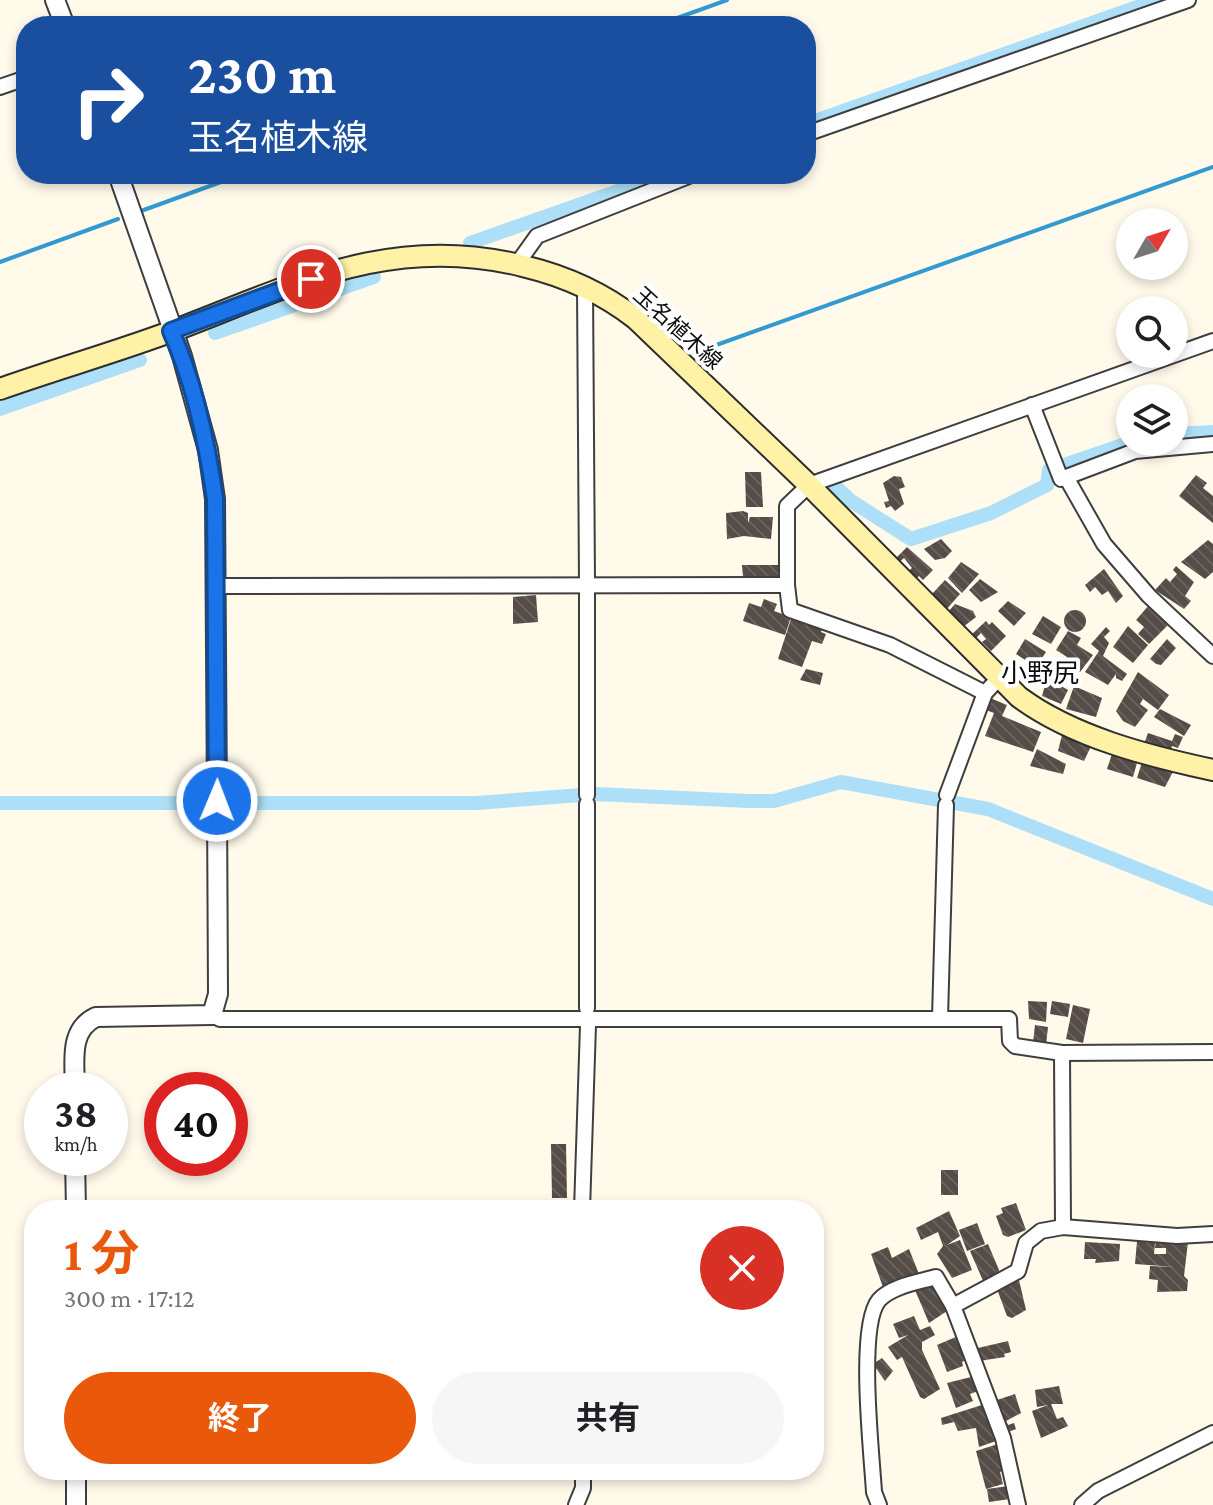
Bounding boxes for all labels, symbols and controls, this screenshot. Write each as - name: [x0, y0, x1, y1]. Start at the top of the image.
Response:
- text: 230 m: [188, 43, 336, 105]
- icon: right: [56, 48, 160, 152]
- text: 玉名植木線: [188, 118, 368, 158]
- north arrow: [1116, 208, 1188, 280]
- map controls: [1116, 208, 1188, 456]
- pin: [277, 245, 345, 313]
- icon: arrive: [289, 257, 333, 301]
- street label: 玉名植木線: [629, 282, 727, 374]
- button: search: [1116, 296, 1188, 368]
- button: layers: [1116, 384, 1188, 456]
- district label: 小野尻: [1001, 659, 1079, 688]
- position arrow: [175, 759, 259, 843]
- speed limit sign: 40: [144, 1072, 248, 1176]
- text: 38: [55, 1091, 97, 1136]
- text: km/h: [54, 1133, 98, 1155]
- button: close: [700, 1226, 784, 1310]
- text: 1 分: [64, 1227, 139, 1280]
- text: 300 m · 17:12: [64, 1284, 195, 1313]
- button: 終了: [64, 1372, 416, 1464]
- button: 共有: [432, 1372, 784, 1464]

